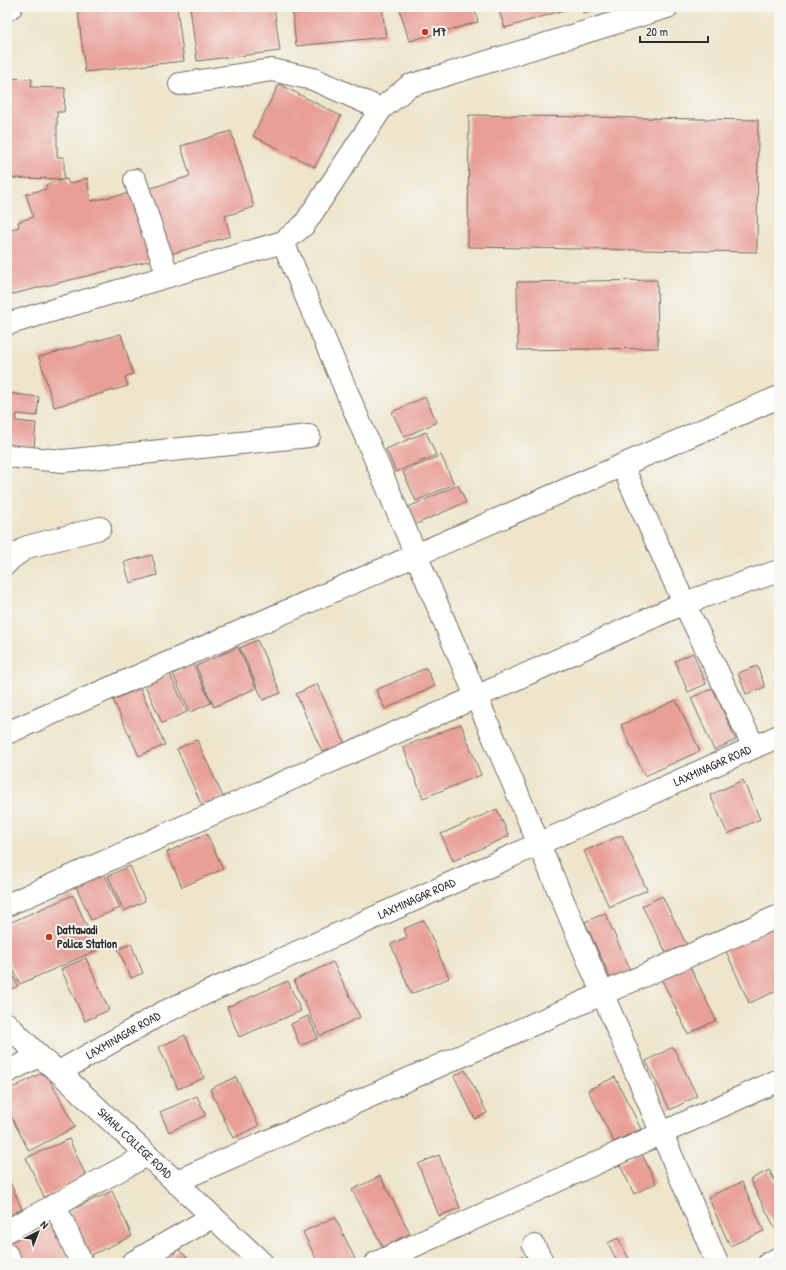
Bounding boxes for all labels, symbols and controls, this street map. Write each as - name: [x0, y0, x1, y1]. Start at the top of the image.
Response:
- scale bar: [640, 18, 708, 44]
- place label: M7: [433, 23, 446, 40]
- text: 20 m: [646, 23, 668, 40]
- marker: M7: [420, 27, 430, 37]
- street label: LAXMINAGAR ROAD: [671, 741, 754, 790]
- street label: LAXMINAGAR ROAD: [375, 873, 458, 923]
- place label: Dattawadi Police Station: [57, 921, 118, 952]
- marker: Dattawadi Police Station: [44, 932, 54, 942]
- street label: LAXMINAGAR ROAD: [83, 1007, 164, 1063]
- street label: SHAHU COLLEGE ROAD: [94, 1104, 177, 1183]
- north arrow: [18, 1212, 58, 1252]
- text: N: [38, 1217, 52, 1232]

